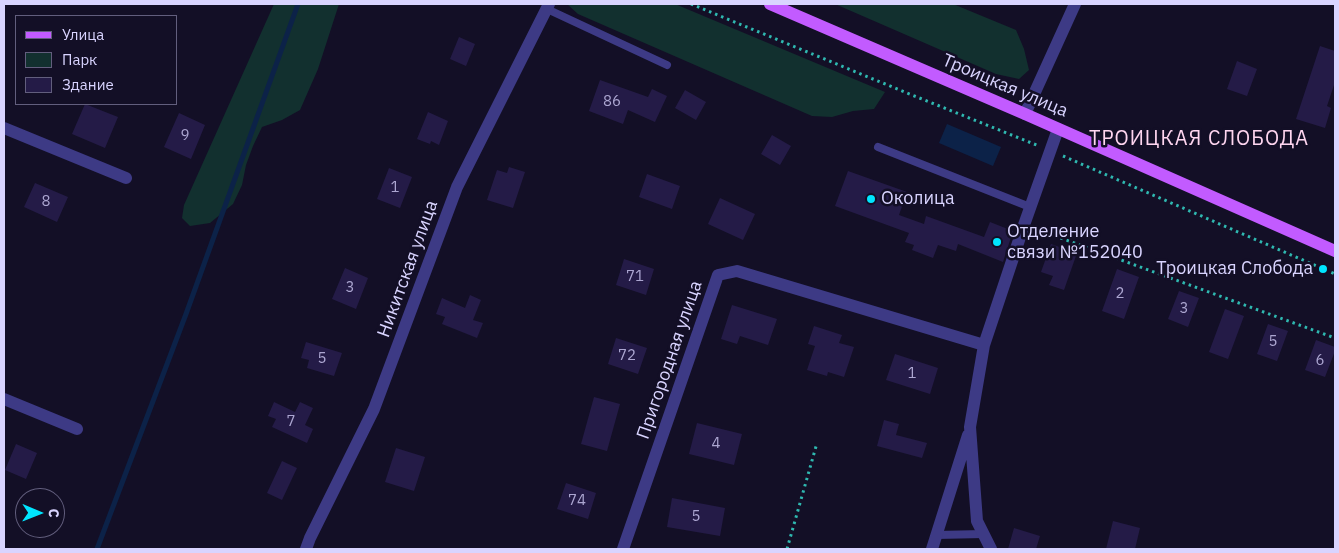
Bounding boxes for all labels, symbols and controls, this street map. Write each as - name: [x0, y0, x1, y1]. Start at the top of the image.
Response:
- legend: [15, 15, 178, 105]
- text: Улица: [62, 25, 104, 44]
- text: Парк: [62, 50, 97, 69]
- street label: Троицкая улица: [939, 50, 1071, 122]
- text: Здание: [62, 75, 114, 94]
- house number: 86: [603, 93, 621, 111]
- house number: 9: [181, 127, 189, 145]
- district label: ТРОИЦКАЯ СЛОБОДА: [1087, 127, 1311, 151]
- house number: 1: [391, 179, 399, 197]
- place label: Околица: [881, 188, 955, 210]
- house number: 8: [42, 193, 50, 211]
- marker: Околица: [865, 193, 877, 205]
- street label: Никитская улица: [373, 198, 443, 340]
- place label: Отделение связи №152040: [1007, 221, 1143, 264]
- marker: Отделение связи №152040: [991, 236, 1003, 248]
- place label: Троицкая Слобода: [1156, 258, 1313, 280]
- marker: Троицкая Слобода: [1317, 263, 1329, 275]
- house number: 71: [626, 268, 644, 286]
- street label: Пригородная улица: [633, 278, 707, 442]
- house number: 3: [346, 279, 354, 297]
- house number: 2: [1116, 285, 1124, 303]
- house number: 3: [1180, 300, 1188, 318]
- house number: 5: [1269, 333, 1277, 351]
- house number: 72: [618, 347, 636, 365]
- house number: 5: [318, 350, 326, 368]
- house number: 6: [1316, 352, 1324, 370]
- house number: 1: [908, 365, 916, 383]
- house number: 7: [287, 413, 295, 431]
- house number: 4: [712, 435, 720, 453]
- north arrow: [15, 488, 65, 538]
- house number: 74: [568, 492, 586, 510]
- house number: 5: [692, 508, 700, 526]
- text: С: [45, 509, 63, 518]

